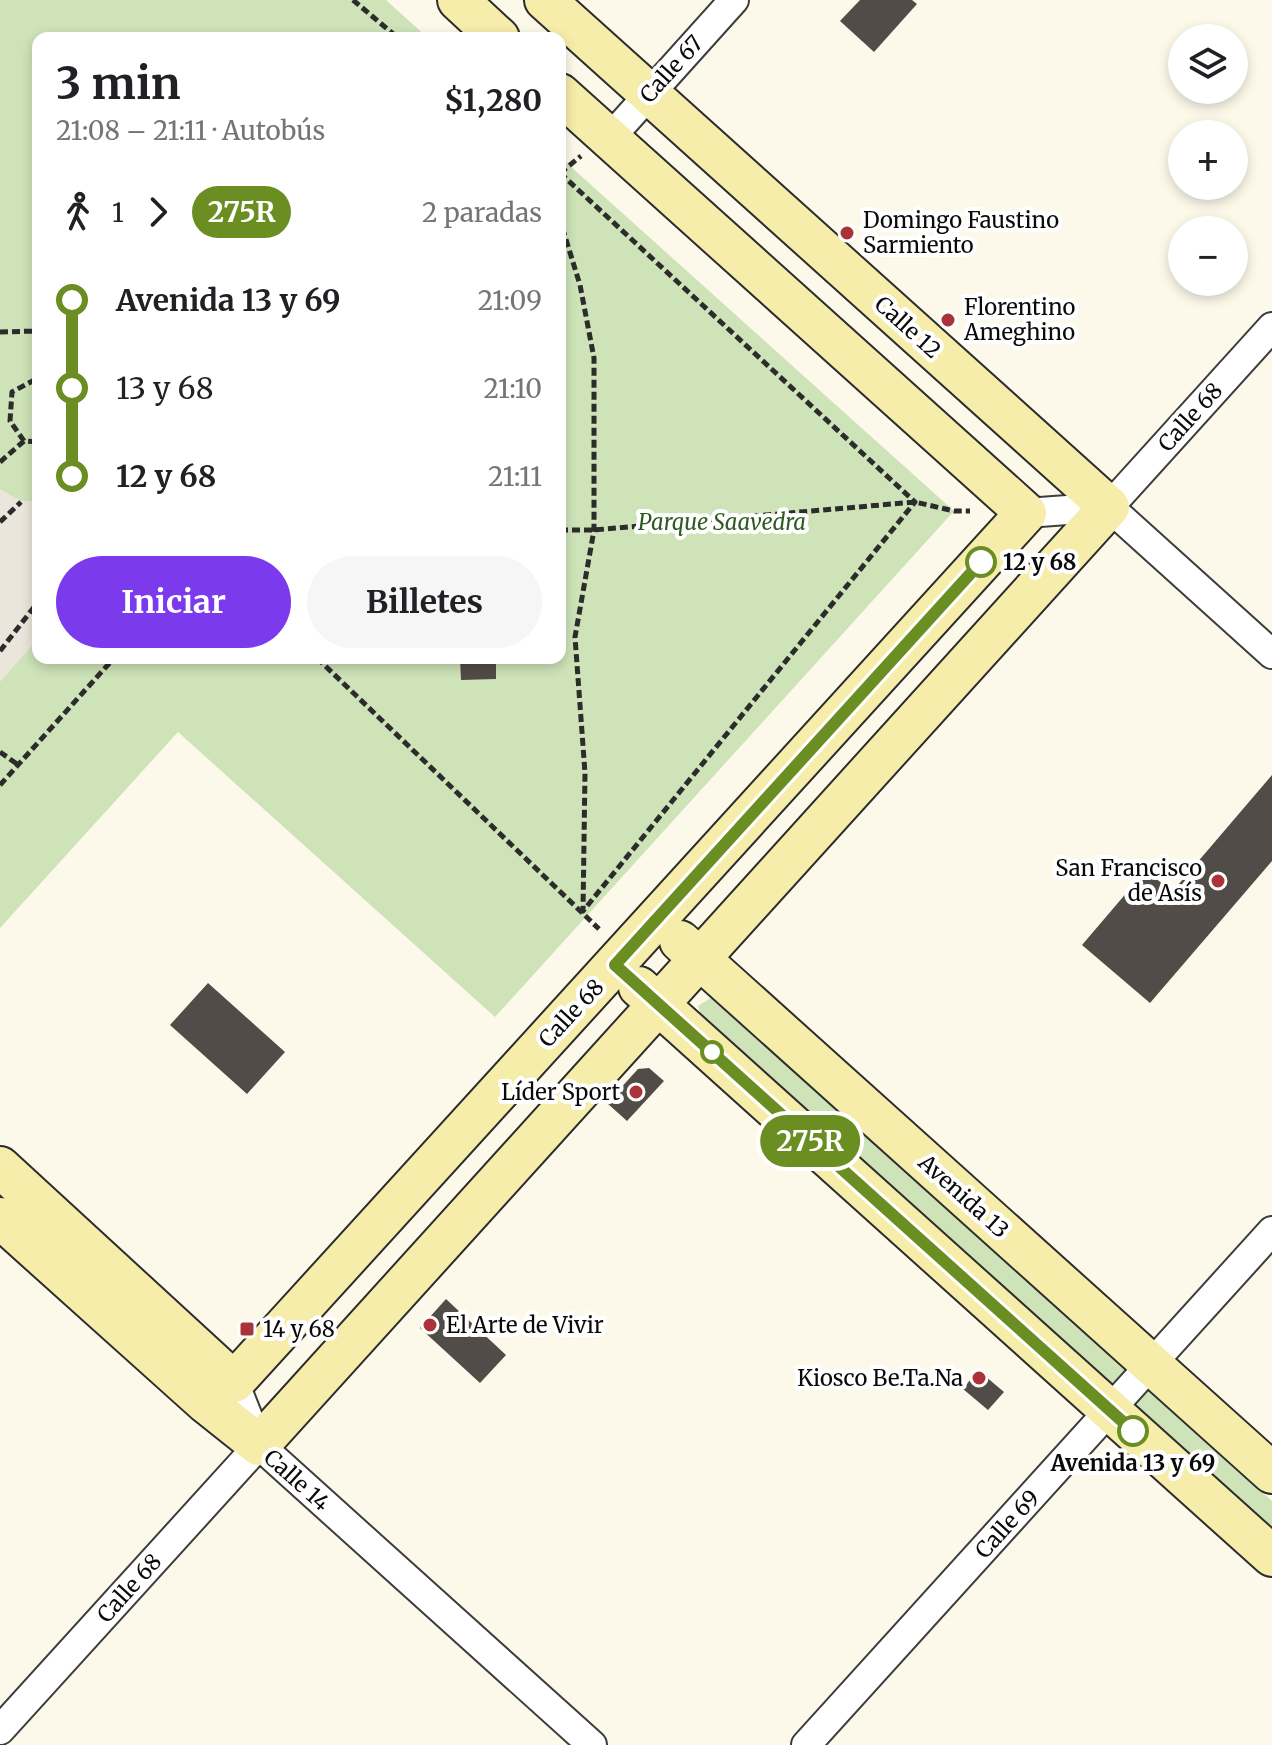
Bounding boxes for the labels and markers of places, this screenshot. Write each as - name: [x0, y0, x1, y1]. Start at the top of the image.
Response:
- place label: Domingo Faustino Sarmiento: [863, 206, 1059, 259]
- marker: Domingo Faustino Sarmiento: [838, 224, 856, 242]
- place label: Florentino Ameghino: [963, 293, 1075, 346]
- marker: Florentino Ameghino: [939, 311, 957, 329]
- marker: 12 y 68: [966, 547, 996, 577]
- place label: 12 y 68: [1003, 548, 1077, 576]
- place label: San Francisco de Asís: [1055, 854, 1202, 907]
- marker: San Francisco de Asís: [1209, 872, 1227, 890]
- unlabelled marker: [701, 1041, 723, 1063]
- place label: Líder Sport: [501, 1078, 620, 1106]
- marker: Líder Sport: [627, 1083, 645, 1101]
- place label: El Arte de Vivir: [446, 1311, 604, 1339]
- place label: 14 y 68: [263, 1315, 335, 1343]
- marker: El Arte de Vivir: [421, 1316, 439, 1334]
- marker: 14 y 68: [238, 1320, 256, 1338]
- place label: Kiosco Be.Ta.Na: [797, 1364, 963, 1392]
- marker: Kiosco Be.Ta.Na: [970, 1369, 988, 1387]
- marker: Avenida 13 y 69: [1118, 1416, 1148, 1446]
- place label: Avenida 13 y 69: [1050, 1449, 1215, 1477]

